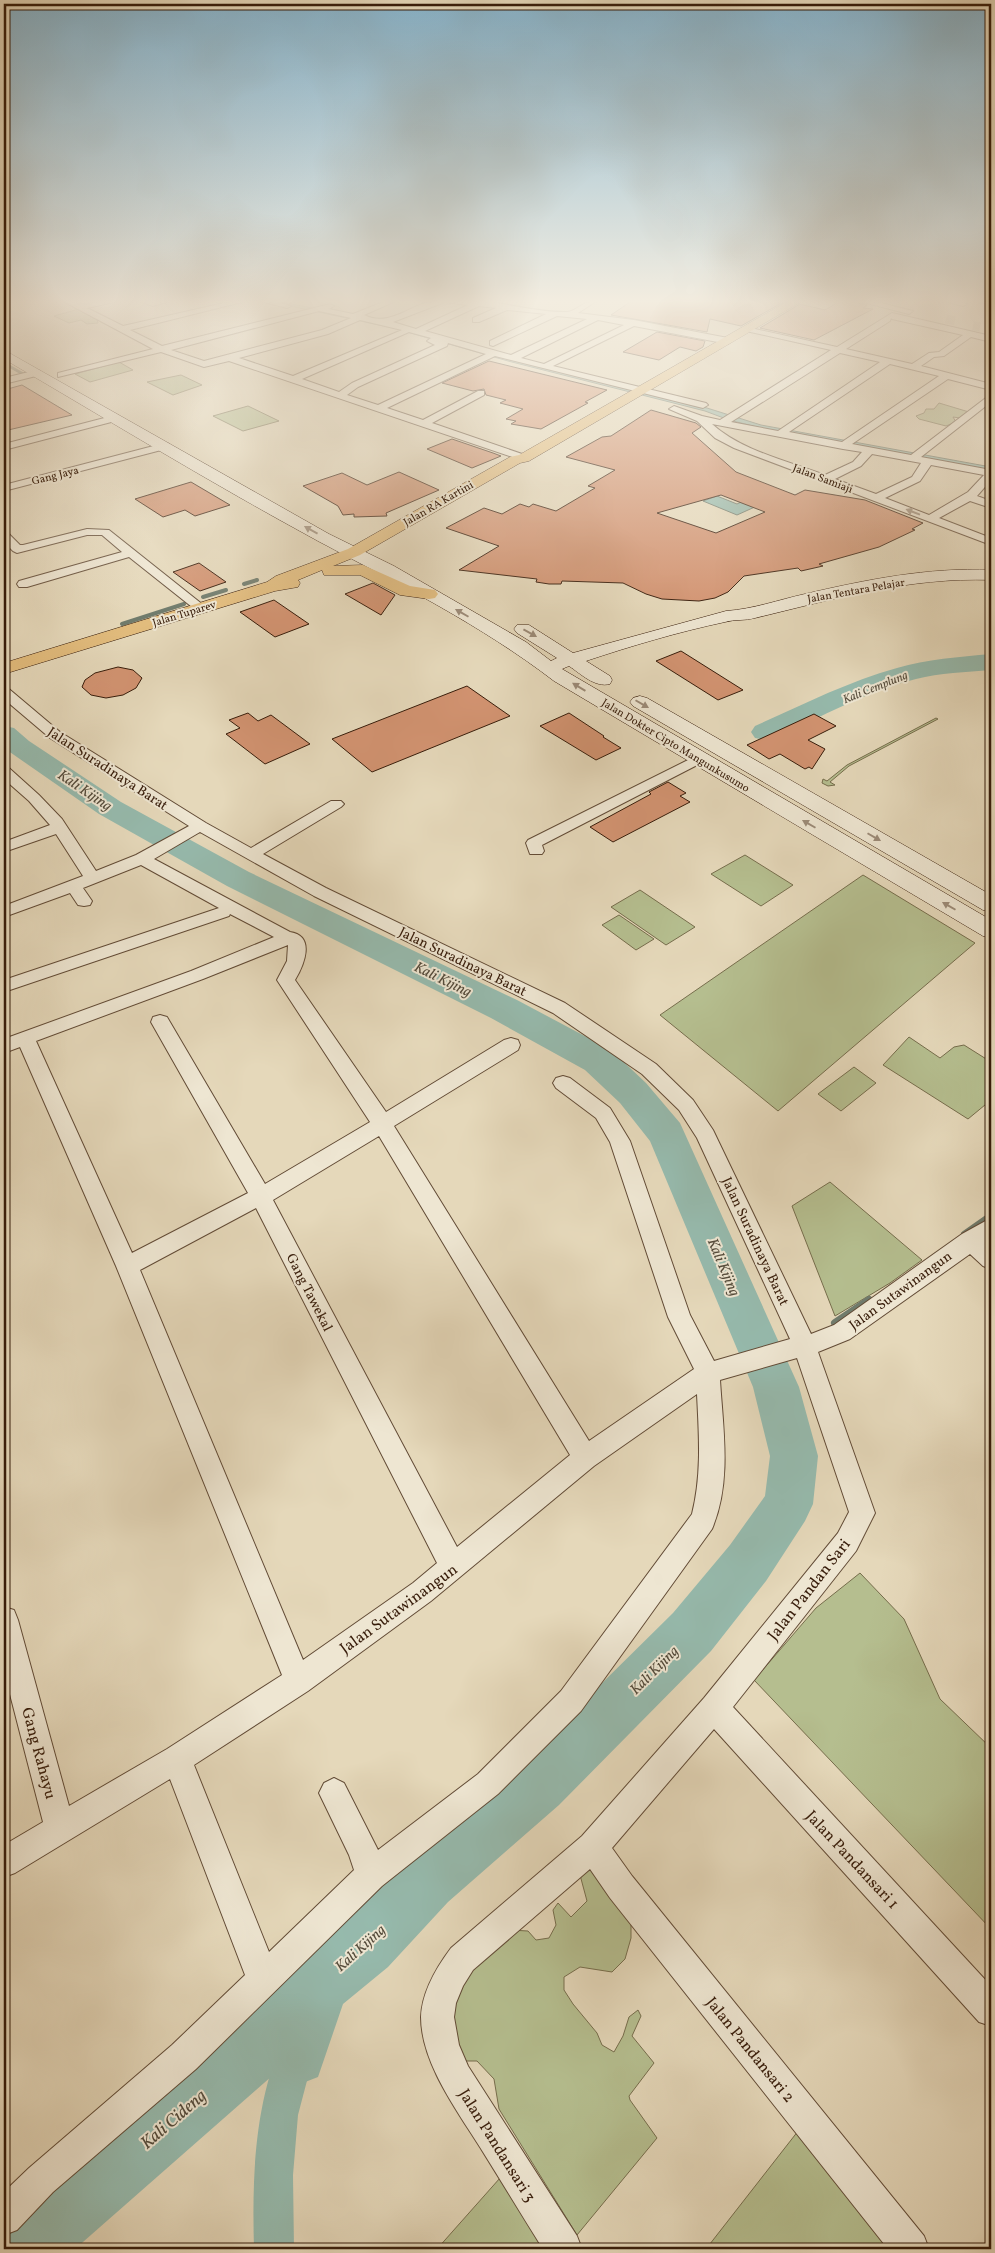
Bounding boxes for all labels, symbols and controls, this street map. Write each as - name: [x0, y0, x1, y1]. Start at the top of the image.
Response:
- street label: Jalan Samiaji: [790, 461, 855, 498]
- street label: Gang Jaya: [30, 463, 81, 490]
- street label: Jalan RA Kartini: [401, 478, 477, 530]
- one-way arrow: [905, 508, 920, 516]
- one-way arrow: [304, 526, 319, 534]
- street label: Jalan Tentara Pelajar: [806, 575, 907, 607]
- street label: Jalan Tuparev: [151, 598, 218, 631]
- one-way arrow: [456, 609, 469, 618]
- one-way arrow: [522, 629, 537, 637]
- water label: Kali Cemplung: [841, 668, 910, 708]
- one-way arrow: [572, 683, 585, 692]
- street label: Jalan Dokter Cipto Mangunkusumo: [598, 696, 752, 797]
- one-way arrow: [636, 699, 649, 708]
- street label: Jalan Suradinaya Barat: [43, 723, 171, 815]
- water label: Kali Kijing: [53, 765, 116, 817]
- one-way arrow: [802, 819, 815, 828]
- one-way arrow: [867, 833, 881, 842]
- one-way arrow: [943, 901, 956, 910]
- street label: Jalan Suradinaya Barat: [395, 923, 529, 1002]
- water label: Kali Kijing: [410, 957, 475, 1003]
- street label: Jalan Suradinaya Barat: [716, 1174, 793, 1309]
- water label: Kali Kijing: [701, 1235, 744, 1300]
- street label: Jalan Sutawinangun: [845, 1247, 956, 1335]
- street label: Gang Tawekal: [281, 1250, 336, 1335]
- street label: Jalan Pandan Sari: [763, 1535, 856, 1646]
- street label: Jalan Sutawinangun: [336, 1559, 463, 1660]
- water label: Kali Kijing: [626, 1642, 684, 1700]
- street label: Gang Rahayu: [15, 1705, 61, 1802]
- street label: Jalan Pandansari 1: [800, 1806, 903, 1915]
- water label: Kali Kijing: [331, 1921, 391, 1977]
- street label: Jalan Pandansari 2: [700, 1993, 799, 2108]
- water label: Kali Cideng: [135, 2084, 212, 2156]
- street label: Jalan Pandansari 3: [453, 2085, 540, 2207]

